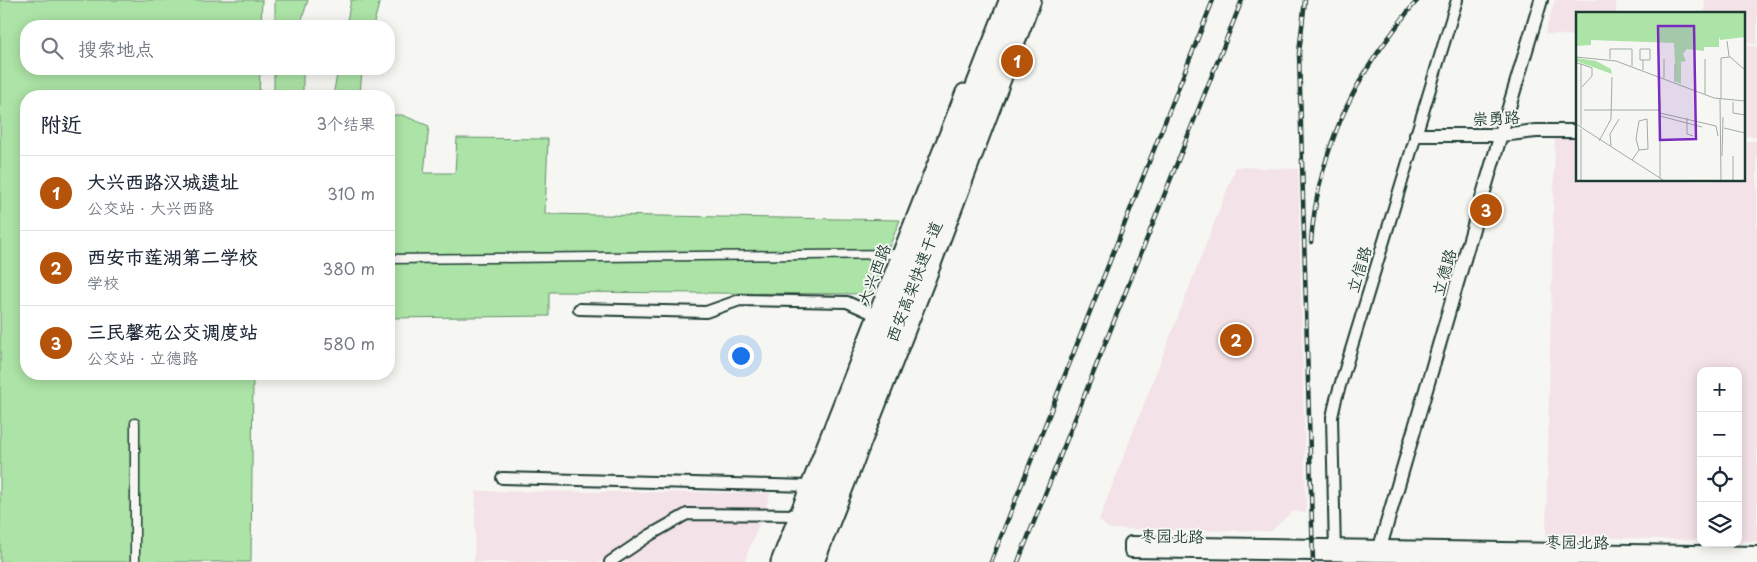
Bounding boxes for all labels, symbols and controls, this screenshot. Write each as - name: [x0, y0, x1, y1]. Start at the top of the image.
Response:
- inset map: [1576, 12, 1744, 181]
- search box: [20, 20, 395, 75]
- icon: search: [38, 34, 66, 62]
- text: 搜索地点: [78, 34, 154, 62]
- pin: 1: [1001, 42, 1033, 80]
- street label: 崇勇路: [1471, 104, 1521, 130]
- text: 附近: [40, 107, 82, 139]
- text: 3个结果: [316, 111, 375, 135]
- text: 大兴西路汉城遗址: [87, 167, 239, 195]
- text: 1: [52, 181, 60, 205]
- text: 310 m: [327, 181, 375, 205]
- pin: 3: [1470, 191, 1502, 229]
- text: 公交站 · 大兴西路: [87, 195, 214, 219]
- street label: 西安高架快速干道: [879, 217, 947, 345]
- street label: 大兴西路: [850, 240, 896, 308]
- text: 西安市莲湖第二学校: [87, 242, 258, 270]
- street label: 立信路: [1340, 243, 1376, 295]
- street label: 立德路: [1425, 246, 1461, 298]
- text: 2: [50, 256, 62, 280]
- text: 380 m: [323, 256, 375, 280]
- text: 学校: [87, 270, 119, 294]
- text: 三民馨苑公交调度站: [87, 317, 258, 345]
- pin: 2: [1220, 321, 1252, 359]
- text: 3: [51, 331, 61, 355]
- text: 580 m: [323, 331, 375, 355]
- your location: [728, 343, 754, 369]
- text: 公交站 · 立德路: [87, 345, 198, 369]
- map controls: [1697, 367, 1742, 547]
- button: +: [1697, 367, 1742, 412]
- button: −: [1697, 412, 1742, 457]
- button: locate: [1697, 457, 1742, 502]
- button: layers: [1697, 502, 1742, 547]
- street label: 枣园北路: [1140, 522, 1204, 548]
- street label: 枣园北路: [1545, 528, 1609, 554]

